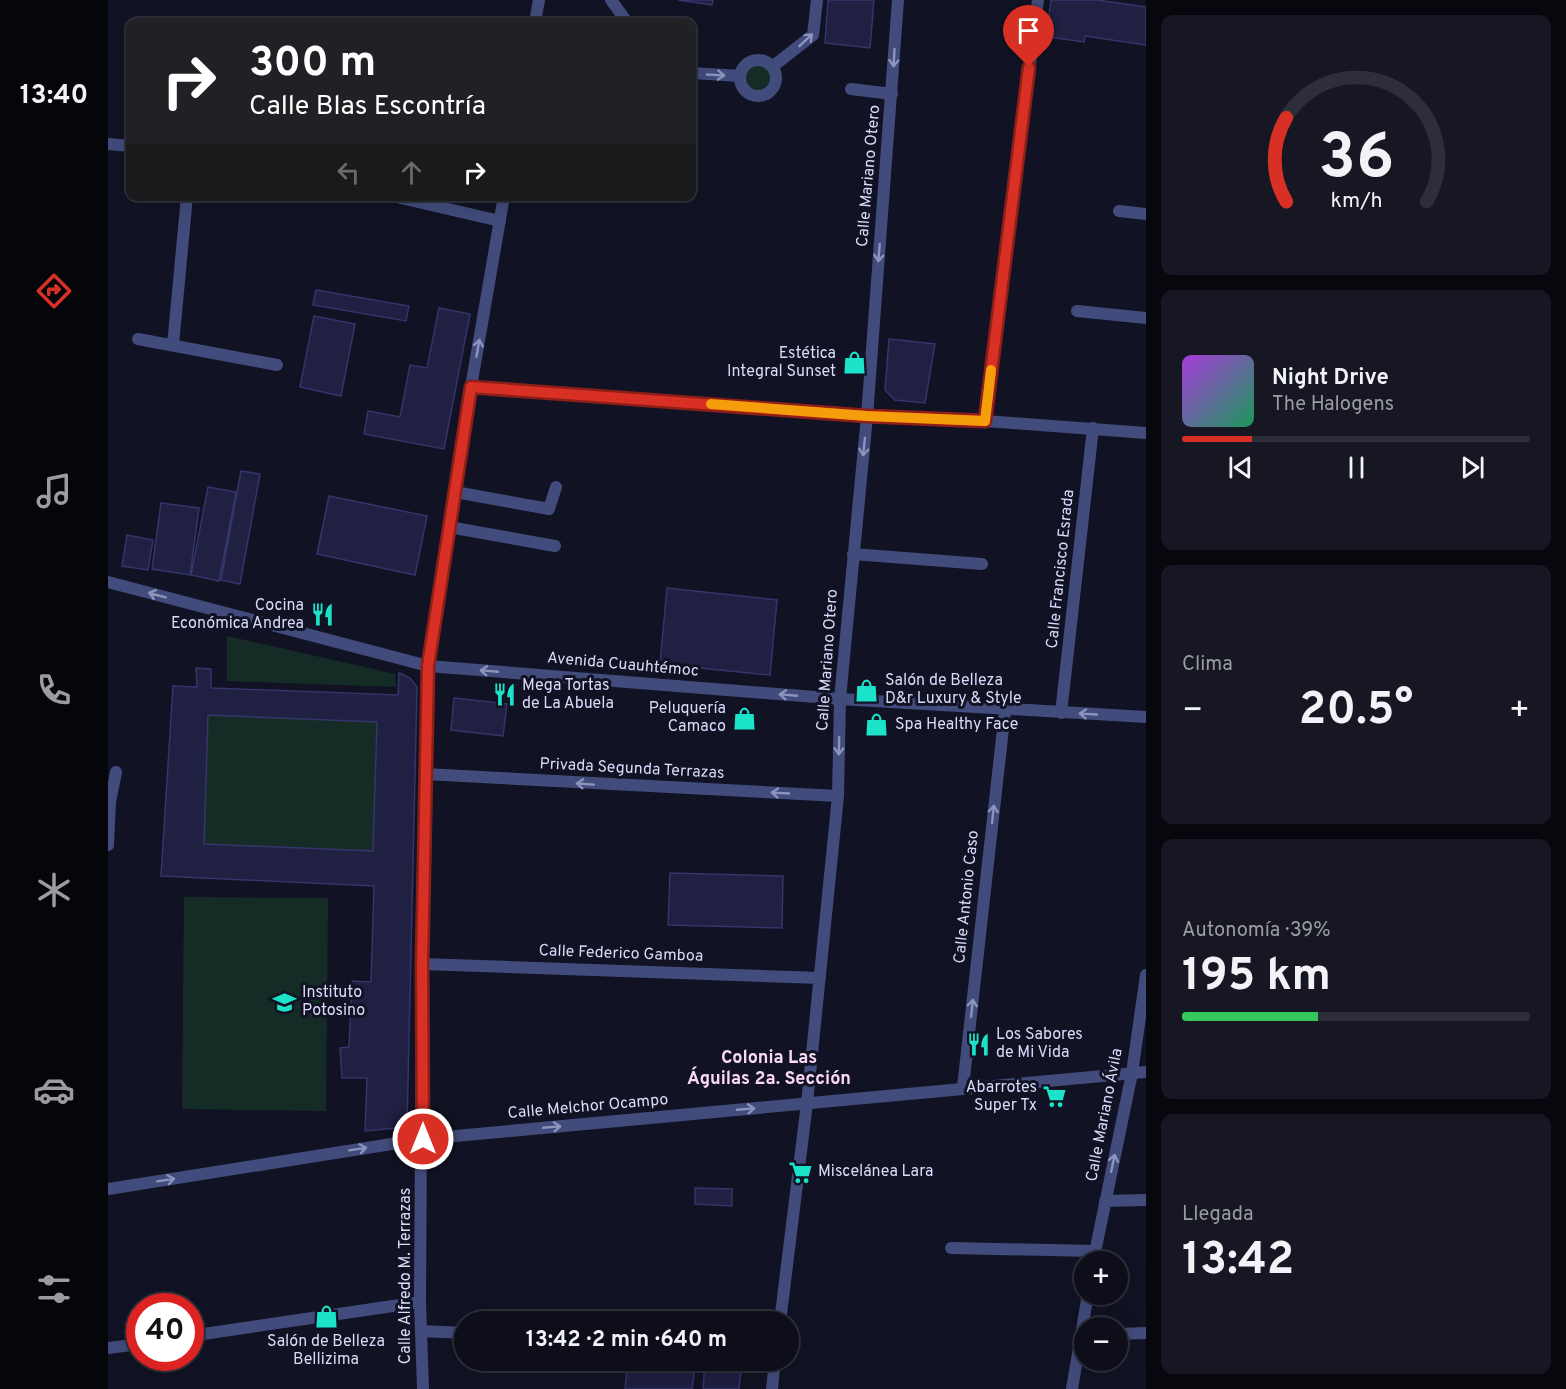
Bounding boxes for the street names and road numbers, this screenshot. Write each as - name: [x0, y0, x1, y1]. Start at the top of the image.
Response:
- street label: Calle Mariano Otero: [853, 104, 885, 248]
- street label: Calle Francisco Esrada: [1043, 488, 1079, 650]
- street label: Calle Mariano Otero: [813, 588, 843, 732]
- street label: Avenida Cuauhtémoc: [546, 648, 700, 682]
- street label: Privada Segunda Terrazas: [539, 754, 725, 784]
- street label: Calle Antonio Caso: [950, 829, 984, 965]
- street label: Calle Federico Gamboa: [538, 941, 704, 967]
- street label: Calle Mariano Ávila: [1080, 1046, 1128, 1183]
- street label: Calle Melchor Ocampo: [507, 1090, 669, 1124]
- street label: Calle Alfredo M. Terrazas: [396, 1188, 416, 1364]

